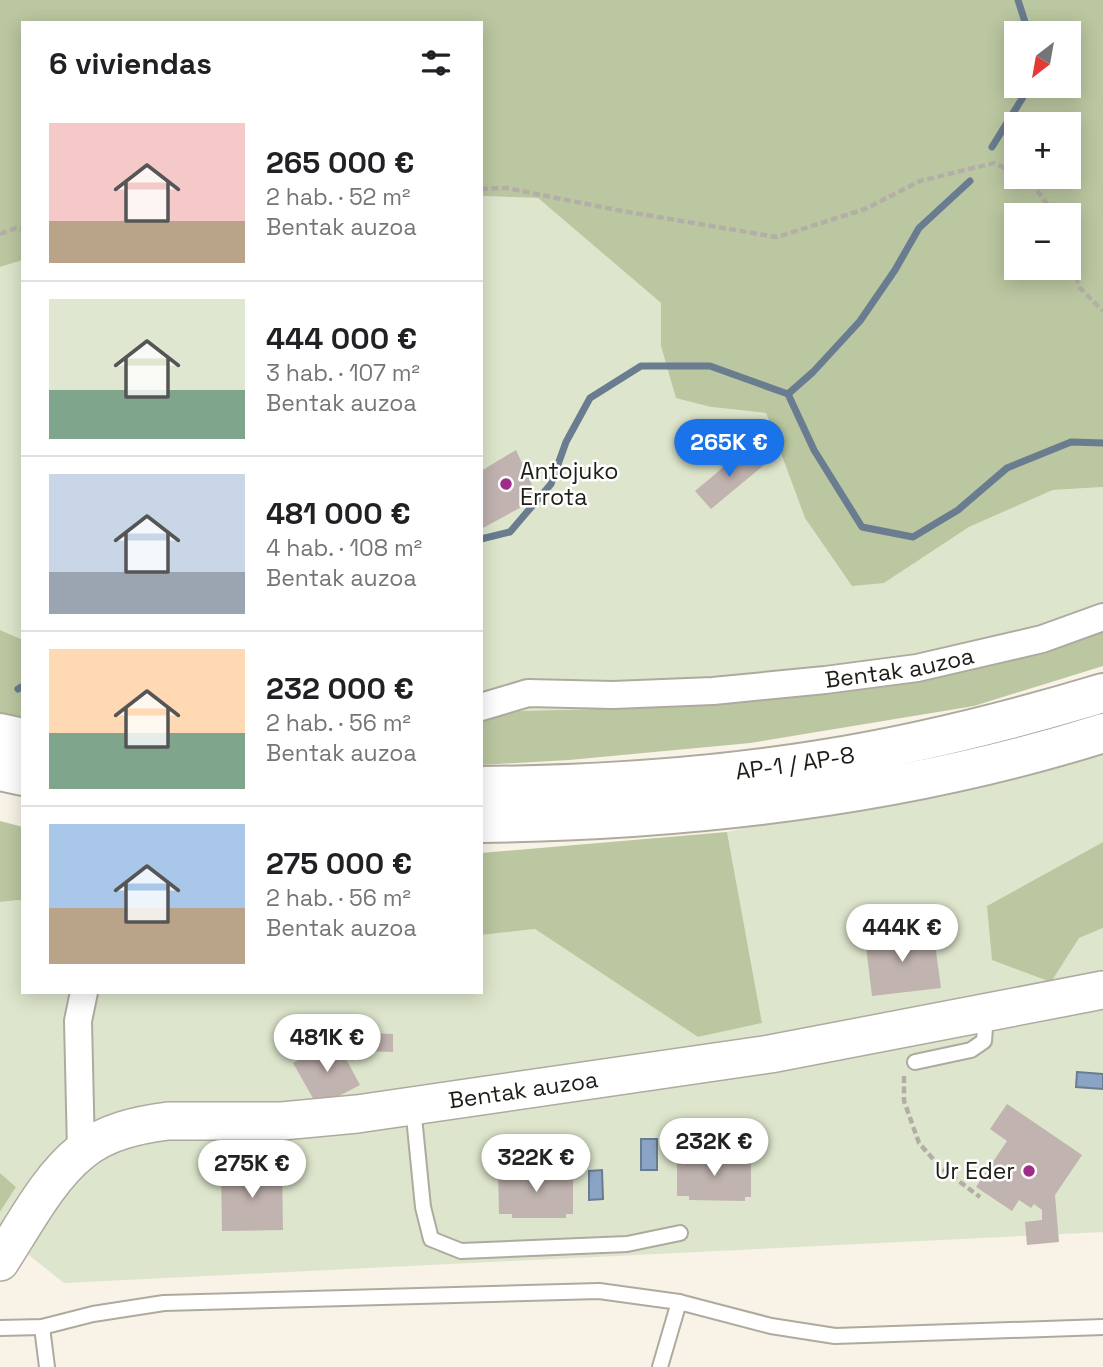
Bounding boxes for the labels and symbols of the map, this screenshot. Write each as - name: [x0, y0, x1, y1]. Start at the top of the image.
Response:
- north arrow: [1004, 21, 1082, 98]
- pin: 265K €: [672, 420, 786, 479]
- place label: Antojuko Errota: [520, 456, 618, 512]
- marker: Antojuko Errota: [498, 476, 514, 492]
- street label: Bentak auzoa: [823, 640, 977, 695]
- street label: AP-1 / AP-8: [734, 739, 857, 786]
- pin: 444K €: [845, 904, 959, 964]
- pin: 481K €: [270, 1014, 384, 1074]
- street label: Bentak auzoa: [446, 1064, 600, 1116]
- pin: 232K €: [657, 1118, 771, 1178]
- pin: 322K €: [479, 1134, 593, 1194]
- pin: 275K €: [195, 1140, 309, 1200]
- place label: Ur Eder: [935, 1156, 1015, 1186]
- marker: Ur Eder: [1021, 1163, 1037, 1179]

